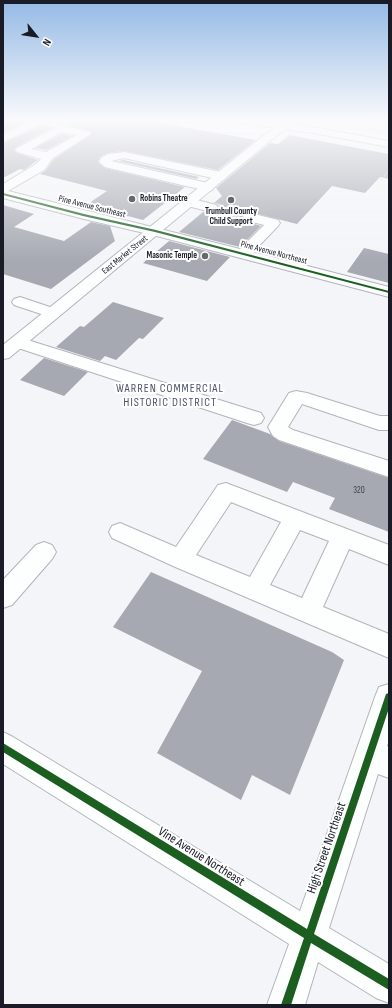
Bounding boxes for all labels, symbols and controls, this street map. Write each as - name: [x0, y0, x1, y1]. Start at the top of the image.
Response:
- north arrow: [16, 16, 56, 56]
- text: N: [40, 36, 54, 48]
- street label: Pine Avenue Southeast: [57, 193, 127, 221]
- marker: Robins Theatre: [127, 194, 137, 204]
- place label: Robins Theatre: [140, 194, 188, 204]
- marker: Trumbull County Child Support: [226, 195, 236, 205]
- place label: Trumbull County Child Support: [205, 207, 257, 228]
- street label: East Market Street: [100, 233, 150, 277]
- street label: Pine Avenue Northeast: [240, 239, 308, 267]
- place label: Masonic Temple: [146, 251, 197, 261]
- marker: Masonic Temple: [200, 251, 210, 261]
- district label: WARREN COMMERCIAL HISTORIC DISTRICT: [116, 382, 224, 410]
- house number: 320: [353, 486, 365, 496]
- street label: High Street Northeast: [304, 800, 350, 896]
- street label: Vine Avenue Northeast: [155, 824, 247, 890]

